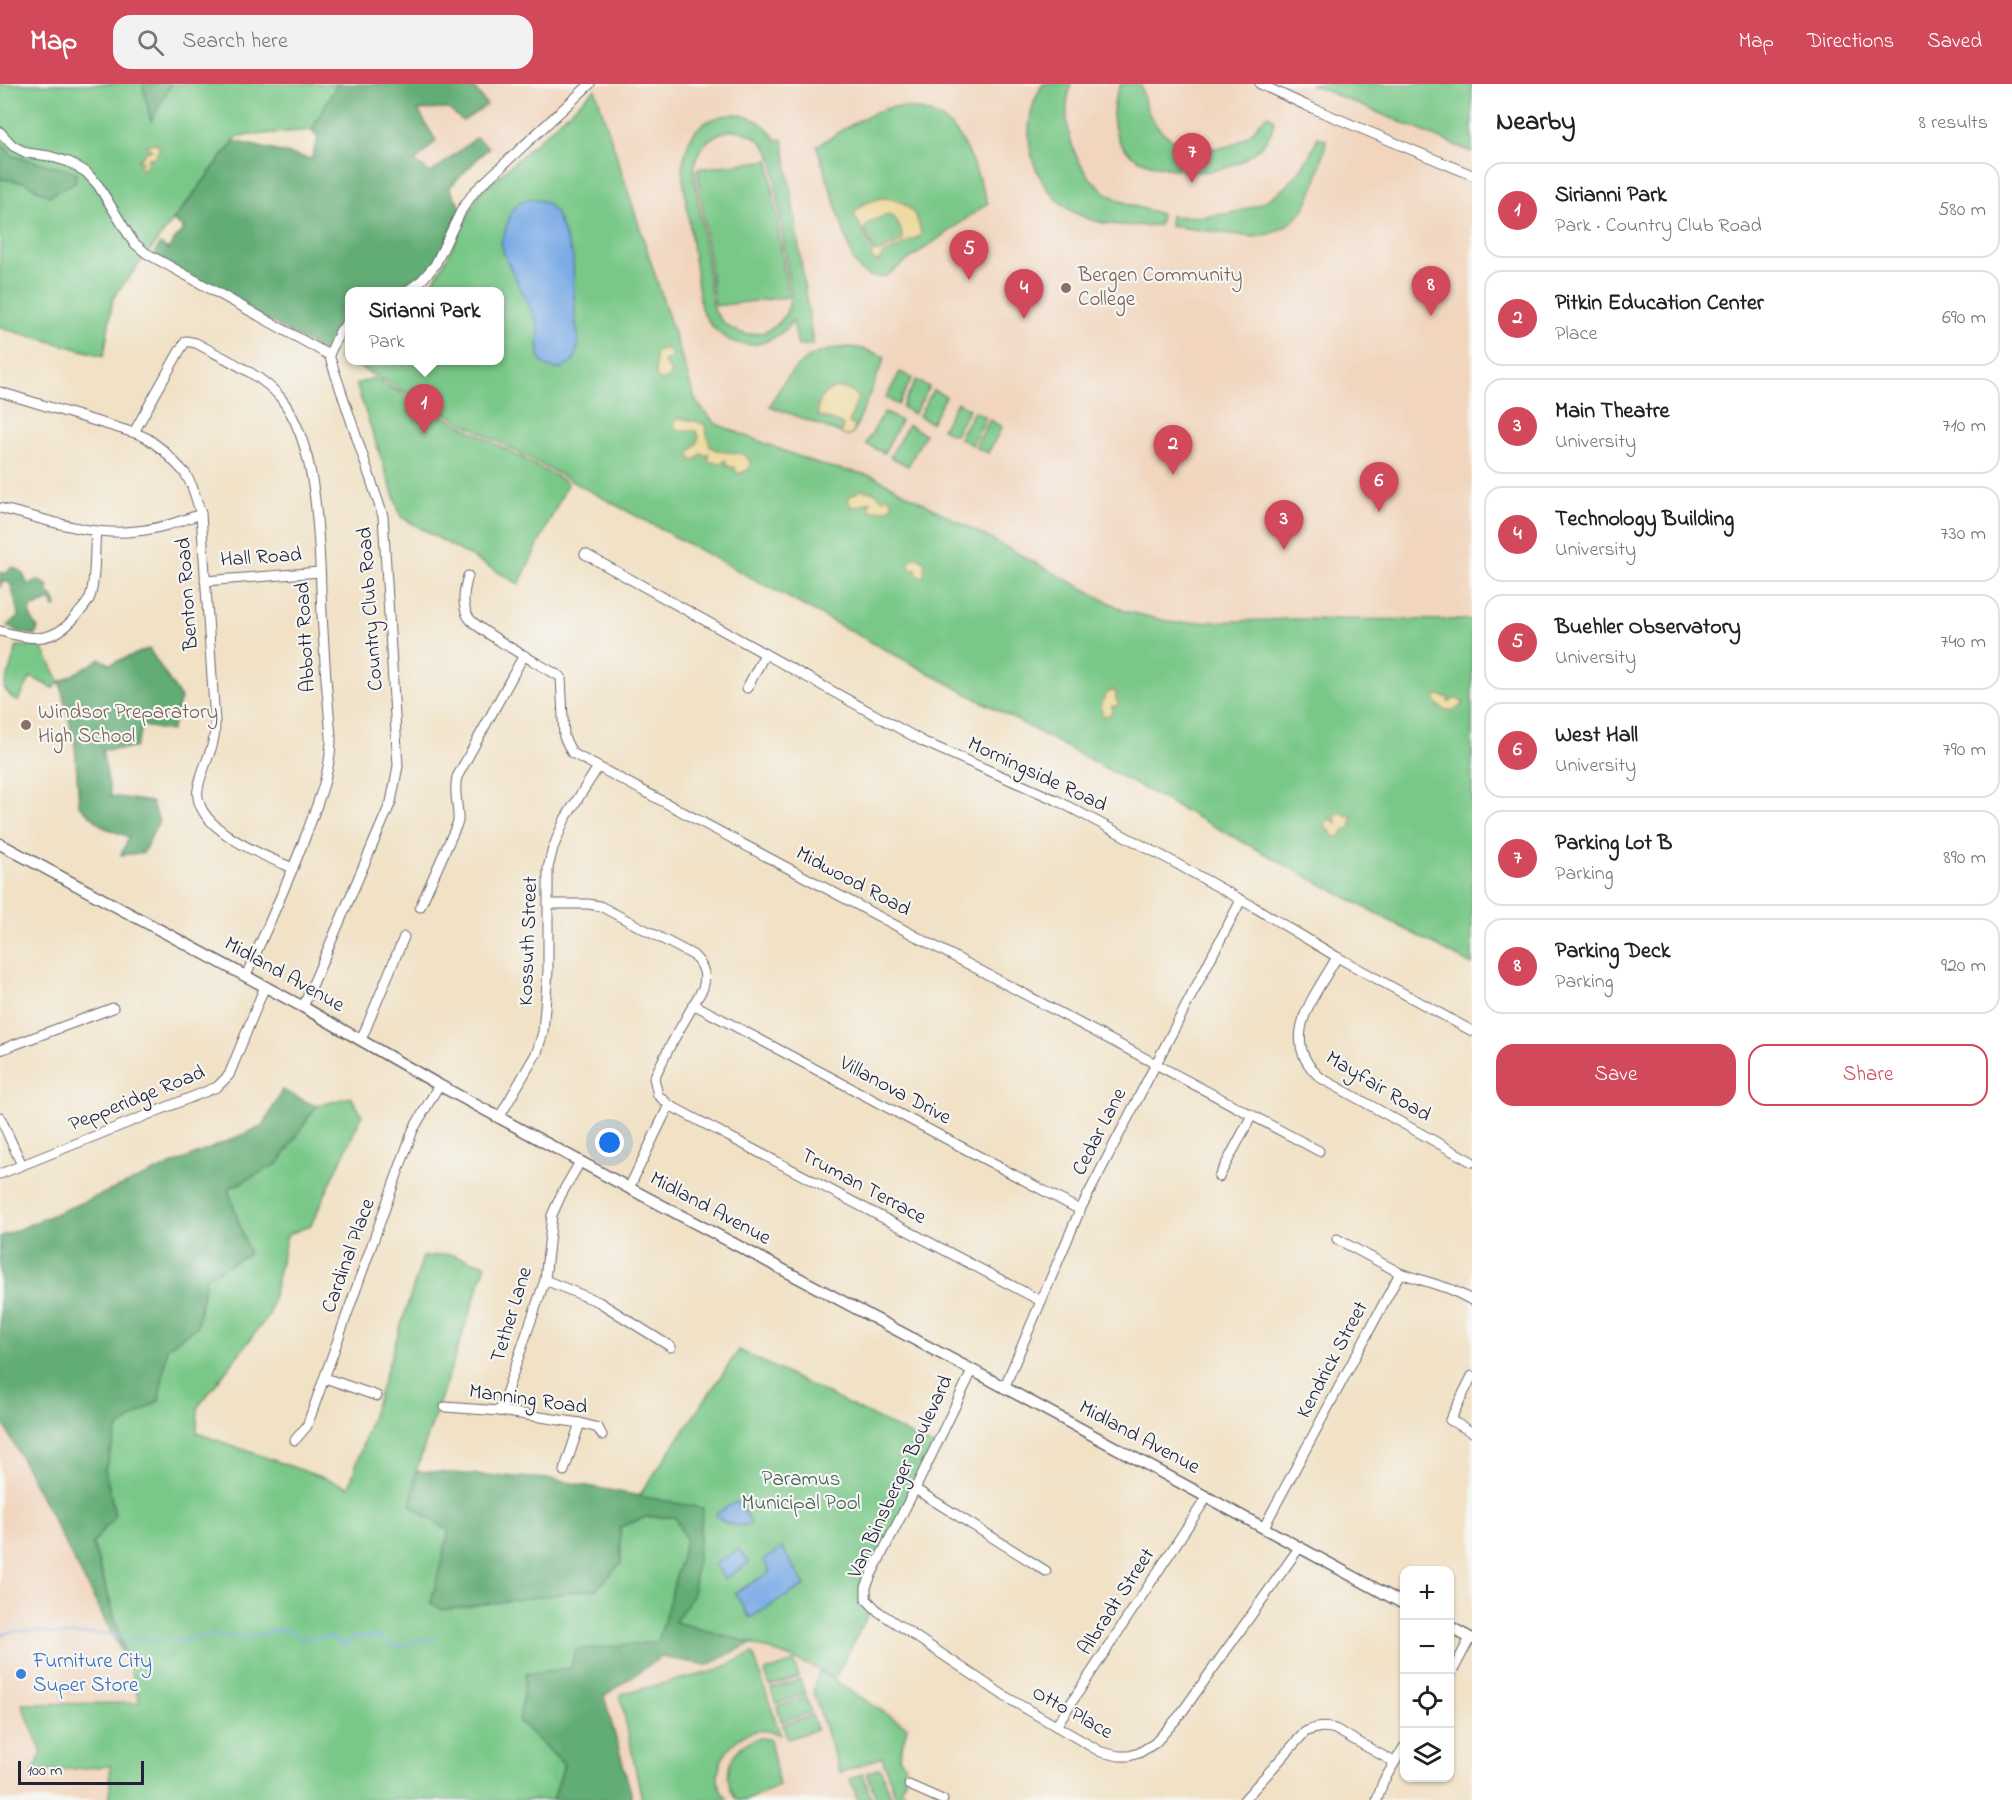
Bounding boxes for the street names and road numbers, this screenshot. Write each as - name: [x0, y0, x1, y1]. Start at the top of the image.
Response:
- street label: Country Club Road: [350, 526, 394, 692]
- street label: Benton Road: [169, 536, 207, 652]
- street label: Hall Road: [219, 540, 303, 576]
- street label: Abbott Road: [288, 581, 324, 693]
- street label: Morningside Road: [962, 730, 1112, 822]
- street label: Midwood Road: [790, 839, 916, 925]
- street label: Kossuth Street: [512, 876, 546, 1006]
- street label: Midland Avenue: [218, 930, 350, 1021]
- street label: Mayfair Road: [1319, 1044, 1436, 1132]
- street label: Villanova Drive: [833, 1048, 957, 1133]
- street label: Pepperidge Road: [64, 1058, 211, 1142]
- street label: Cedar Lane: [1065, 1082, 1135, 1181]
- street label: Truman Terrace: [795, 1141, 932, 1233]
- street label: Midland Avenue: [644, 1164, 776, 1254]
- street label: Cardinal Place: [314, 1194, 384, 1317]
- street label: Tether Lane: [483, 1263, 541, 1366]
- street label: Kendrick Street: [1290, 1296, 1376, 1424]
- street label: Van Binsberger Boulevard: [840, 1370, 963, 1585]
- street label: Manning Road: [467, 1377, 589, 1425]
- street label: Midland Avenue: [1073, 1393, 1205, 1483]
- street label: Albradt Street: [1071, 1542, 1163, 1662]
- street label: Otto Place: [1026, 1678, 1119, 1748]

